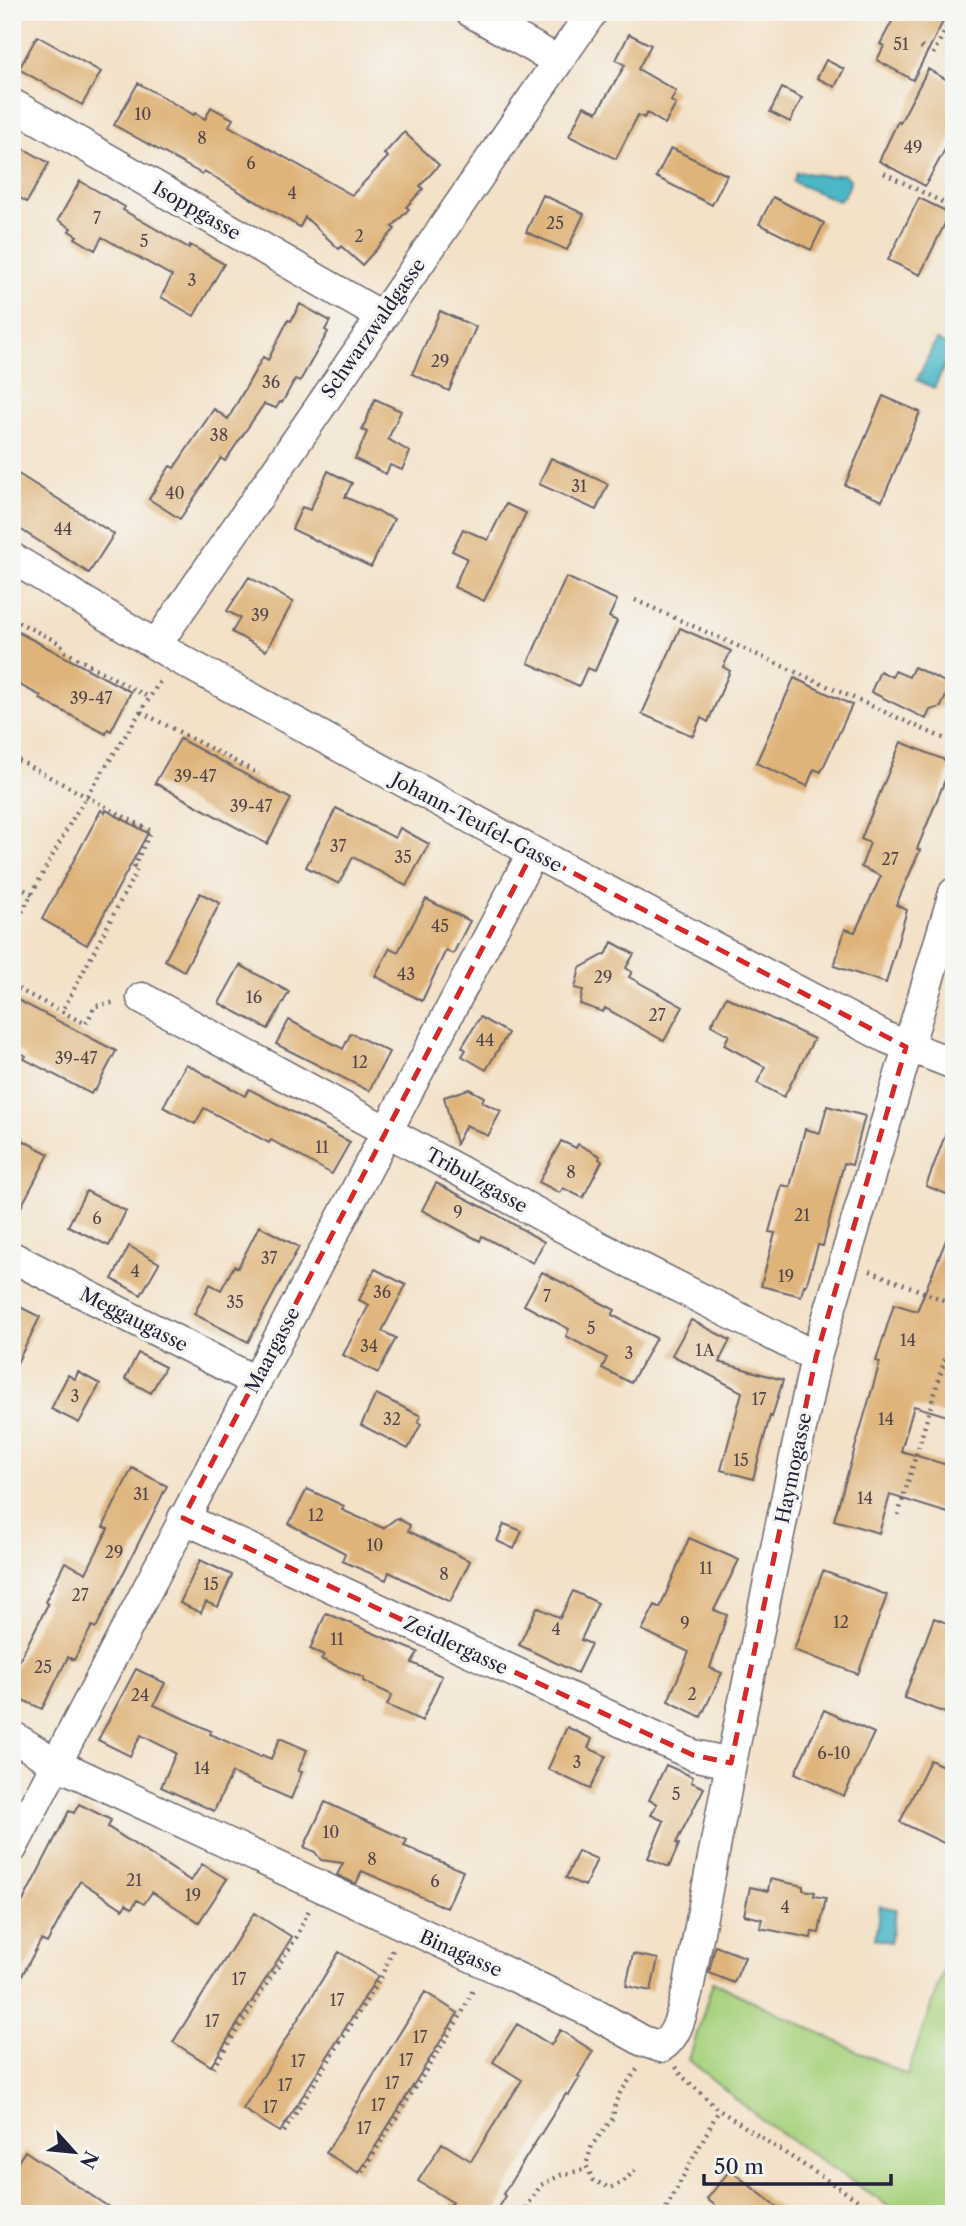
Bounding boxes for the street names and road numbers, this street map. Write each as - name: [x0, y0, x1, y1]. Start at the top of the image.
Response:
- street label: Isoppgasse: [149, 176, 245, 245]
- street label: Schwarzwaldgasse: [317, 254, 430, 403]
- street label: Johann-Teufel-Gasse: [385, 766, 566, 877]
- street label: Tribulzgasse: [422, 1143, 532, 1218]
- street label: Meggaugasse: [76, 1282, 192, 1357]
- street label: Maargasse: [240, 1303, 305, 1397]
- street label: Haymogasse: [771, 1411, 816, 1526]
- street label: Zeidlergasse: [400, 1611, 512, 1680]
- street label: Binagasse: [416, 1925, 506, 1982]

